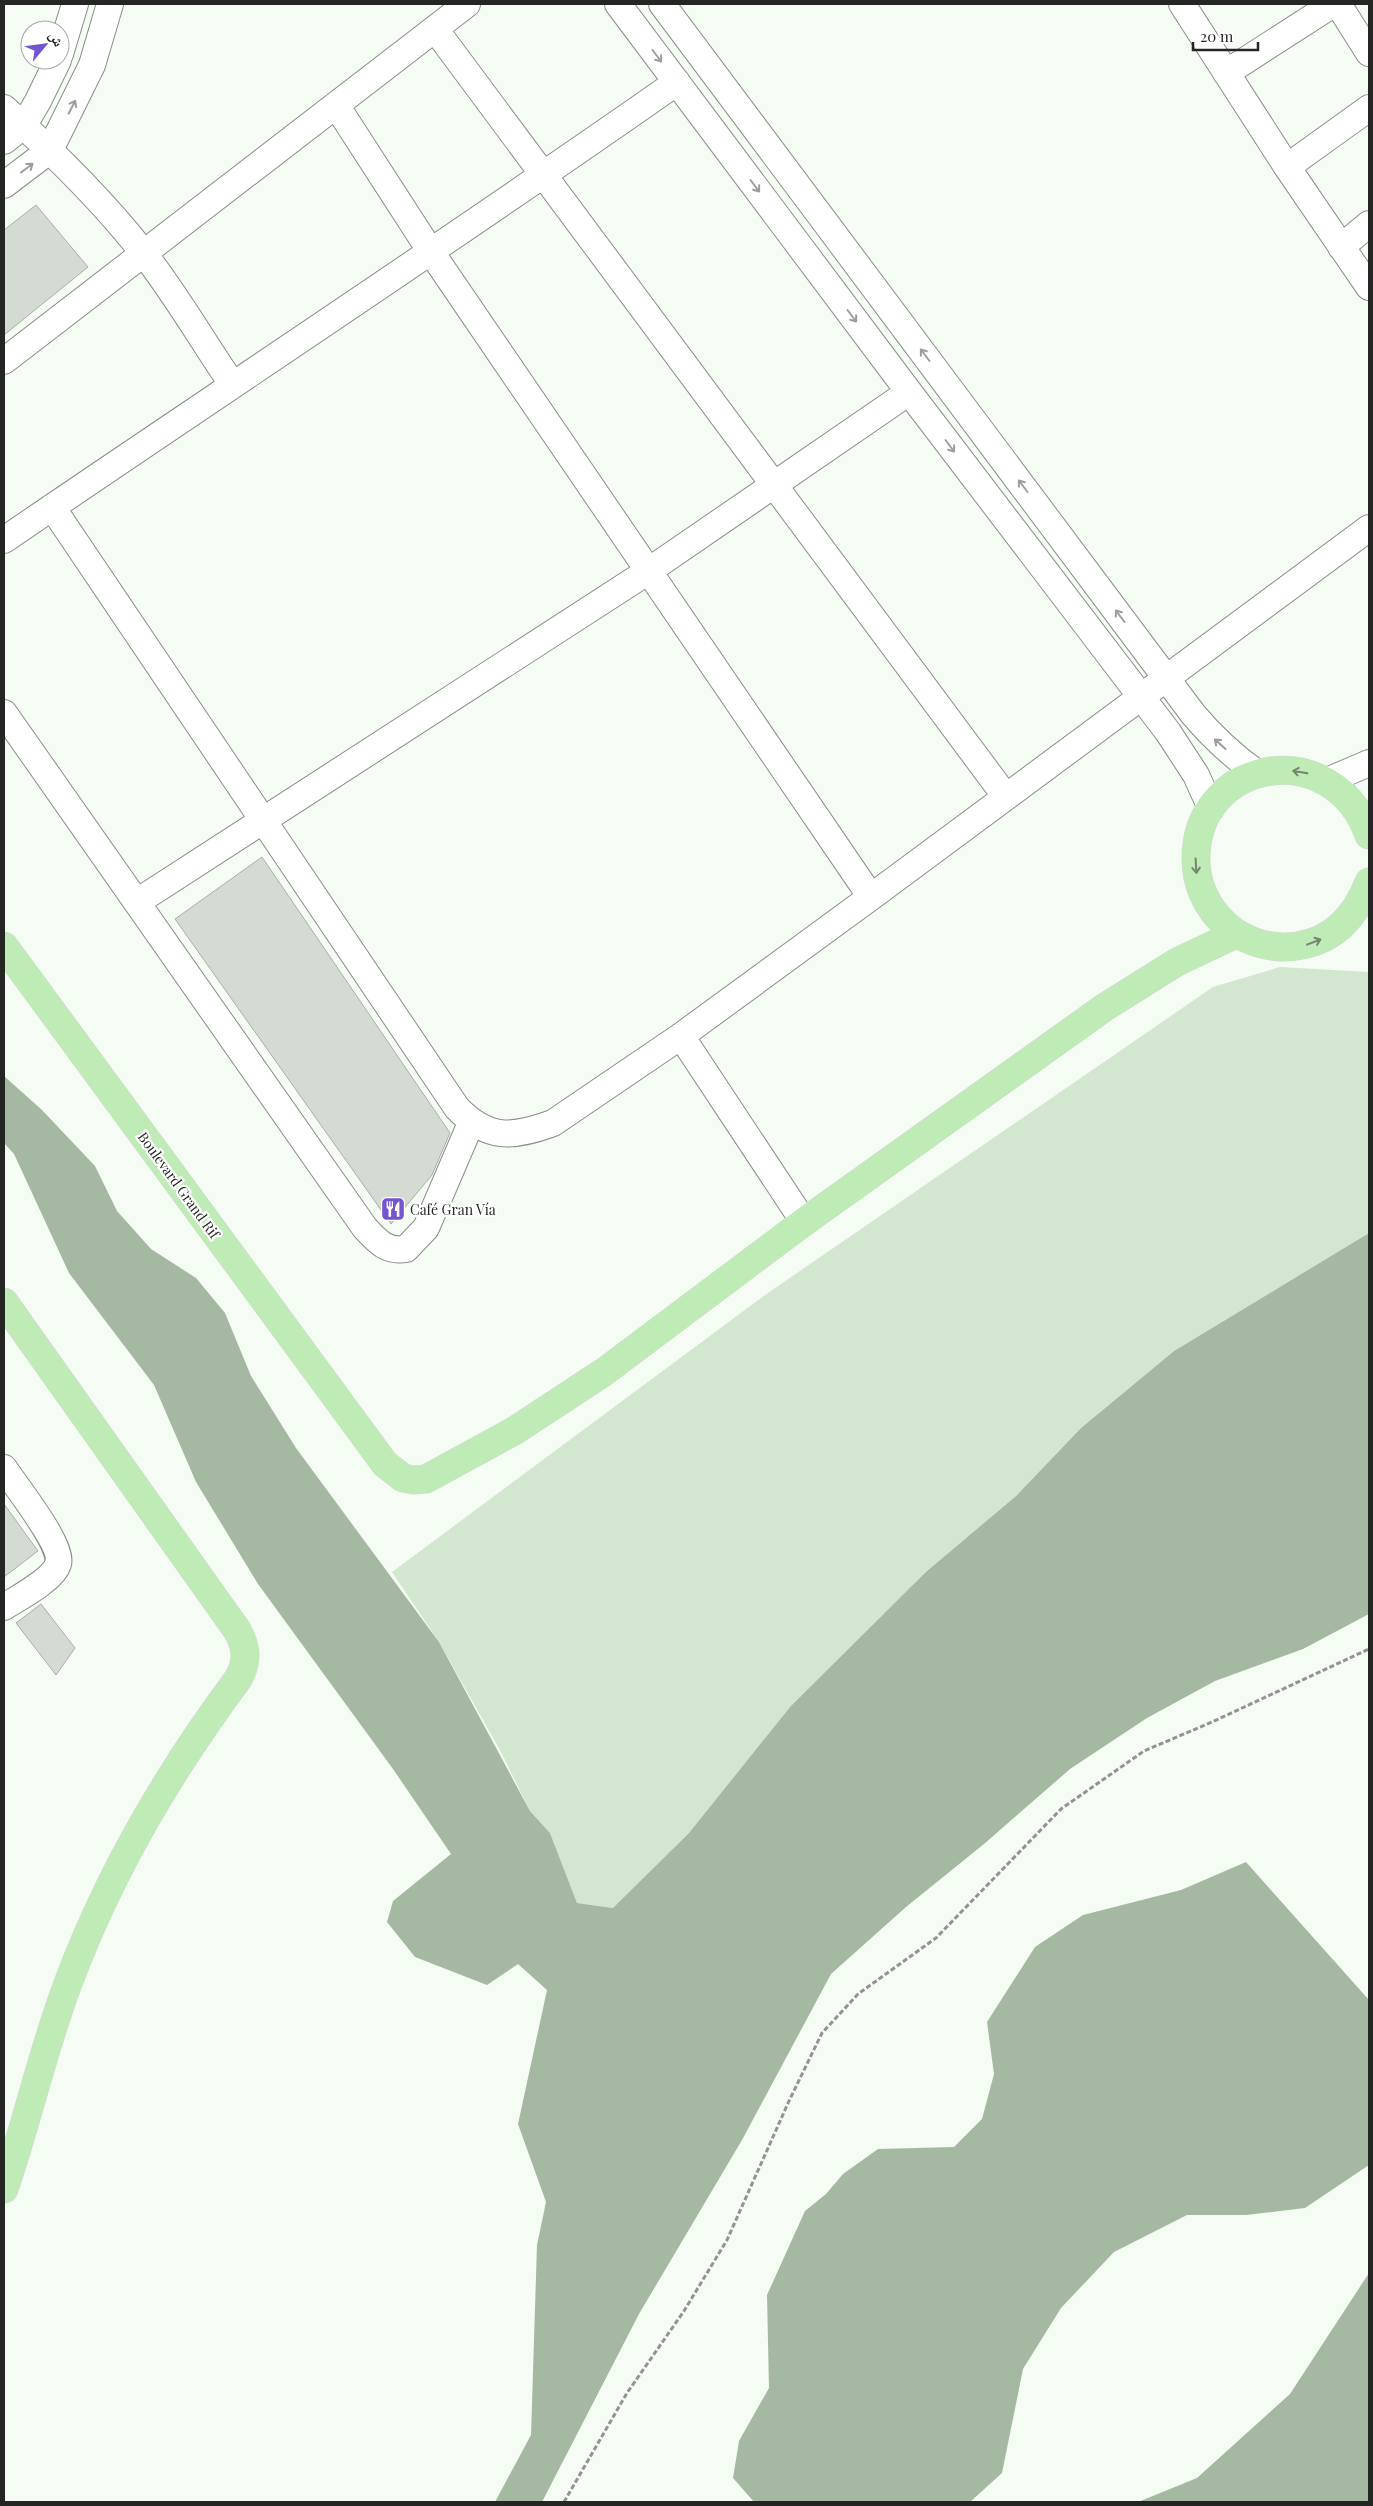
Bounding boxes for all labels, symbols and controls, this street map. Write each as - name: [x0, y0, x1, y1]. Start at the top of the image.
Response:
- north arrow: [20, 20, 70, 70]
- scale bar: [1193, 20, 1258, 52]
- text: 20 m: [1200, 26, 1234, 46]
- text: ش: [45, 27, 69, 50]
- one-way arrow: [652, 49, 663, 62]
- one-way arrow: [67, 99, 77, 114]
- one-way arrow: [20, 162, 33, 173]
- one-way arrow: [750, 179, 760, 193]
- one-way arrow: [847, 309, 857, 323]
- one-way arrow: [920, 349, 931, 362]
- one-way arrow: [944, 439, 955, 452]
- one-way arrow: [1018, 479, 1028, 493]
- one-way arrow: [1115, 609, 1125, 623]
- one-way arrow: [1213, 738, 1226, 750]
- one-way arrow: [1292, 767, 1308, 777]
- one-way arrow: [1192, 858, 1201, 874]
- one-way arrow: [1306, 937, 1321, 946]
- street label: Boulevard Grand Rif: [134, 1128, 225, 1243]
- restaurant icon: Café Gran Vía: [380, 1196, 406, 1222]
- place label: Café Gran Vía: [410, 1200, 496, 1219]

